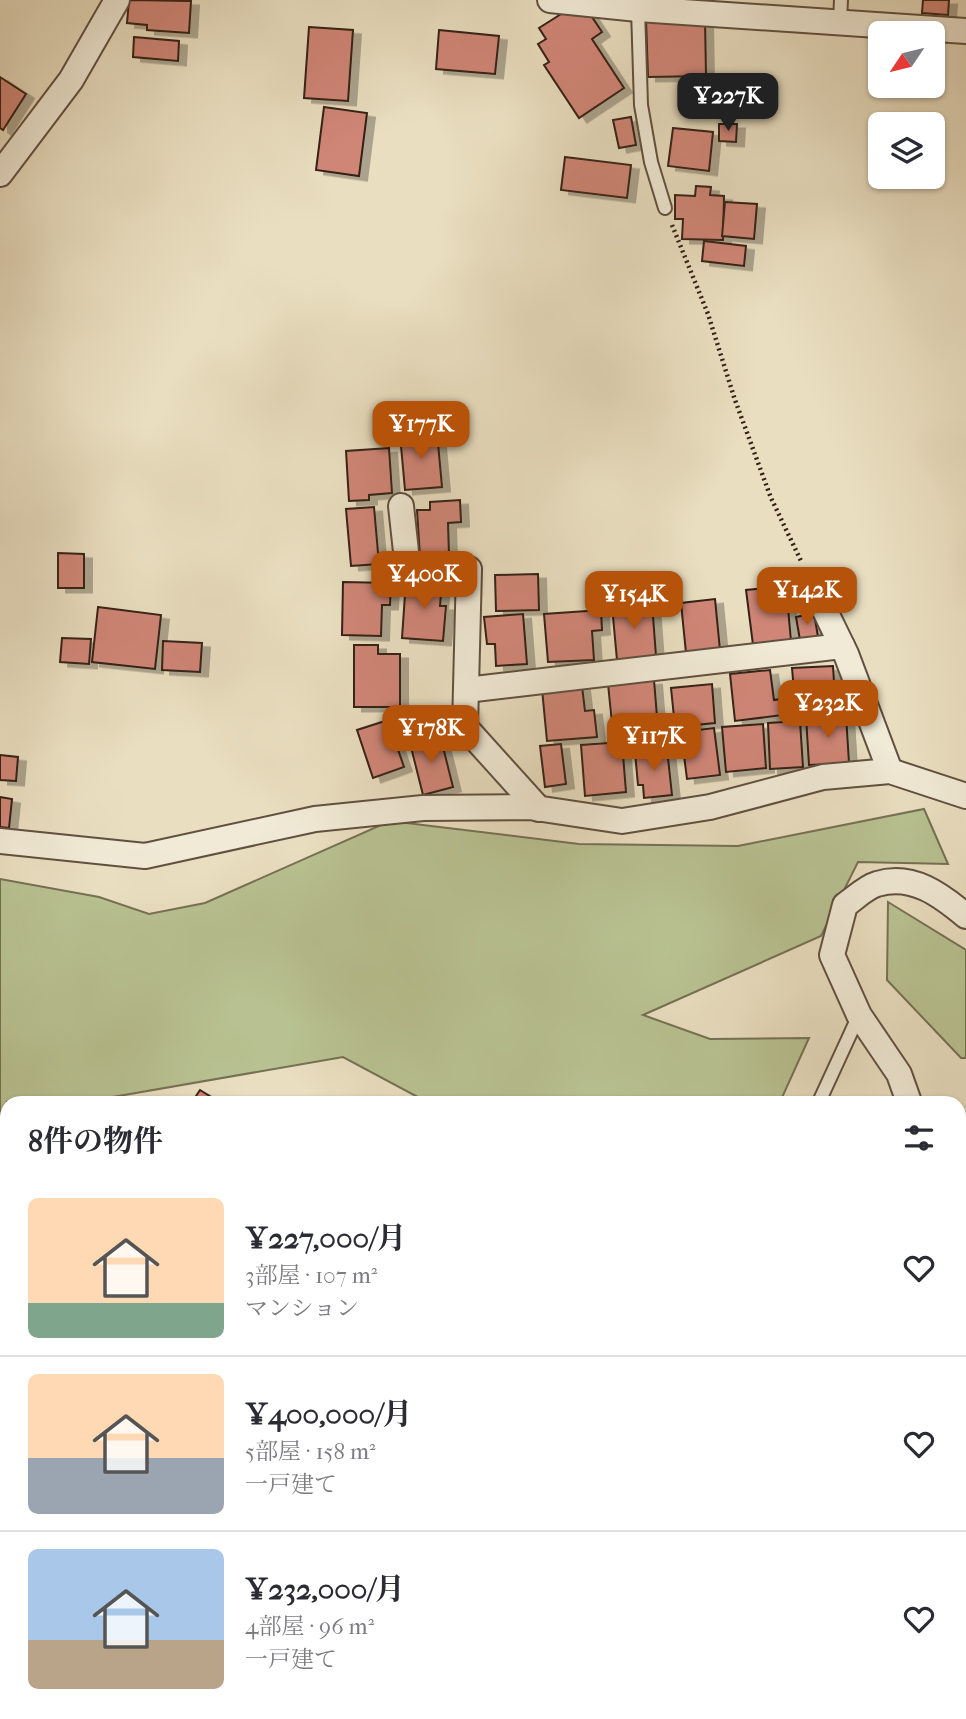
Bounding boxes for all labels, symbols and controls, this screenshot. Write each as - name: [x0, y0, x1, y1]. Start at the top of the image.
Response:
- north arrow: [868, 21, 945, 98]
- map controls: [868, 21, 945, 189]
- pin: ¥227K: [679, 74, 777, 133]
- text: ¥227K: [693, 82, 763, 109]
- button: layers: [868, 112, 945, 189]
- pin: ¥177K: [372, 402, 470, 461]
- text: ¥177K: [388, 410, 454, 437]
- pin: ¥400K: [375, 552, 473, 611]
- text: ¥400K: [387, 560, 461, 587]
- pin: ¥142K: [758, 568, 856, 627]
- pin: ¥154K: [585, 572, 683, 631]
- text: ¥142K: [773, 576, 841, 603]
- text: ¥154K: [601, 580, 667, 607]
- pin: ¥232K: [779, 680, 877, 740]
- text: ¥232K: [794, 689, 862, 716]
- pin: ¥178K: [382, 706, 480, 765]
- text: ¥178K: [398, 714, 464, 741]
- pin: ¥117K: [605, 714, 703, 773]
- text: ¥117K: [623, 722, 685, 749]
- icon: filters: [900, 1119, 938, 1157]
- text: 8件の物件: [28, 1124, 163, 1159]
- text: ¥227,000/月: [245, 1221, 406, 1256]
- icon: home: [84, 1226, 168, 1310]
- icon: heart: [900, 1249, 938, 1287]
- text: 3部屋 · 107 m²: [245, 1262, 377, 1289]
- text: マンション: [245, 1295, 359, 1322]
- text: ¥400,000/月: [245, 1397, 412, 1432]
- icon: home: [84, 1402, 168, 1486]
- icon: heart: [900, 1425, 938, 1463]
- text: 5部屋 · 158 m²: [245, 1438, 376, 1465]
- text: 一戸建て: [245, 1471, 337, 1498]
- text: ¥232,000/月: [245, 1572, 405, 1607]
- icon: home: [84, 1577, 168, 1661]
- icon: heart: [900, 1600, 938, 1638]
- text: 4部屋 · 96 m²: [245, 1613, 374, 1640]
- text: 一戸建て: [245, 1646, 337, 1673]

